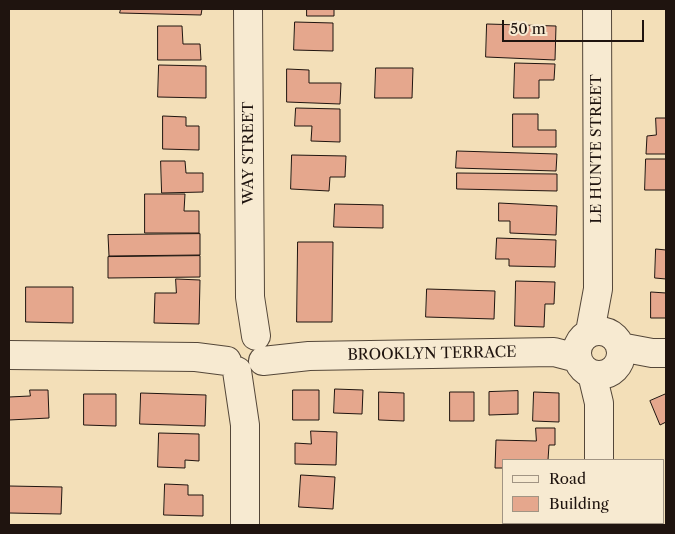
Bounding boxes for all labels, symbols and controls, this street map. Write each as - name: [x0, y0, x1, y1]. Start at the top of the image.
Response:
- scale bar: [505, 10, 648, 42]
- text: 50 m: [510, 19, 546, 38]
- street label: LE HUNTE STREET: [588, 74, 606, 224]
- street label: WAY STREET: [240, 102, 258, 204]
- street label: BROOKLYN TERRACE: [347, 344, 517, 364]
- legend: [502, 459, 665, 524]
- text: Road: [549, 469, 586, 488]
- text: Building: [549, 494, 609, 513]

